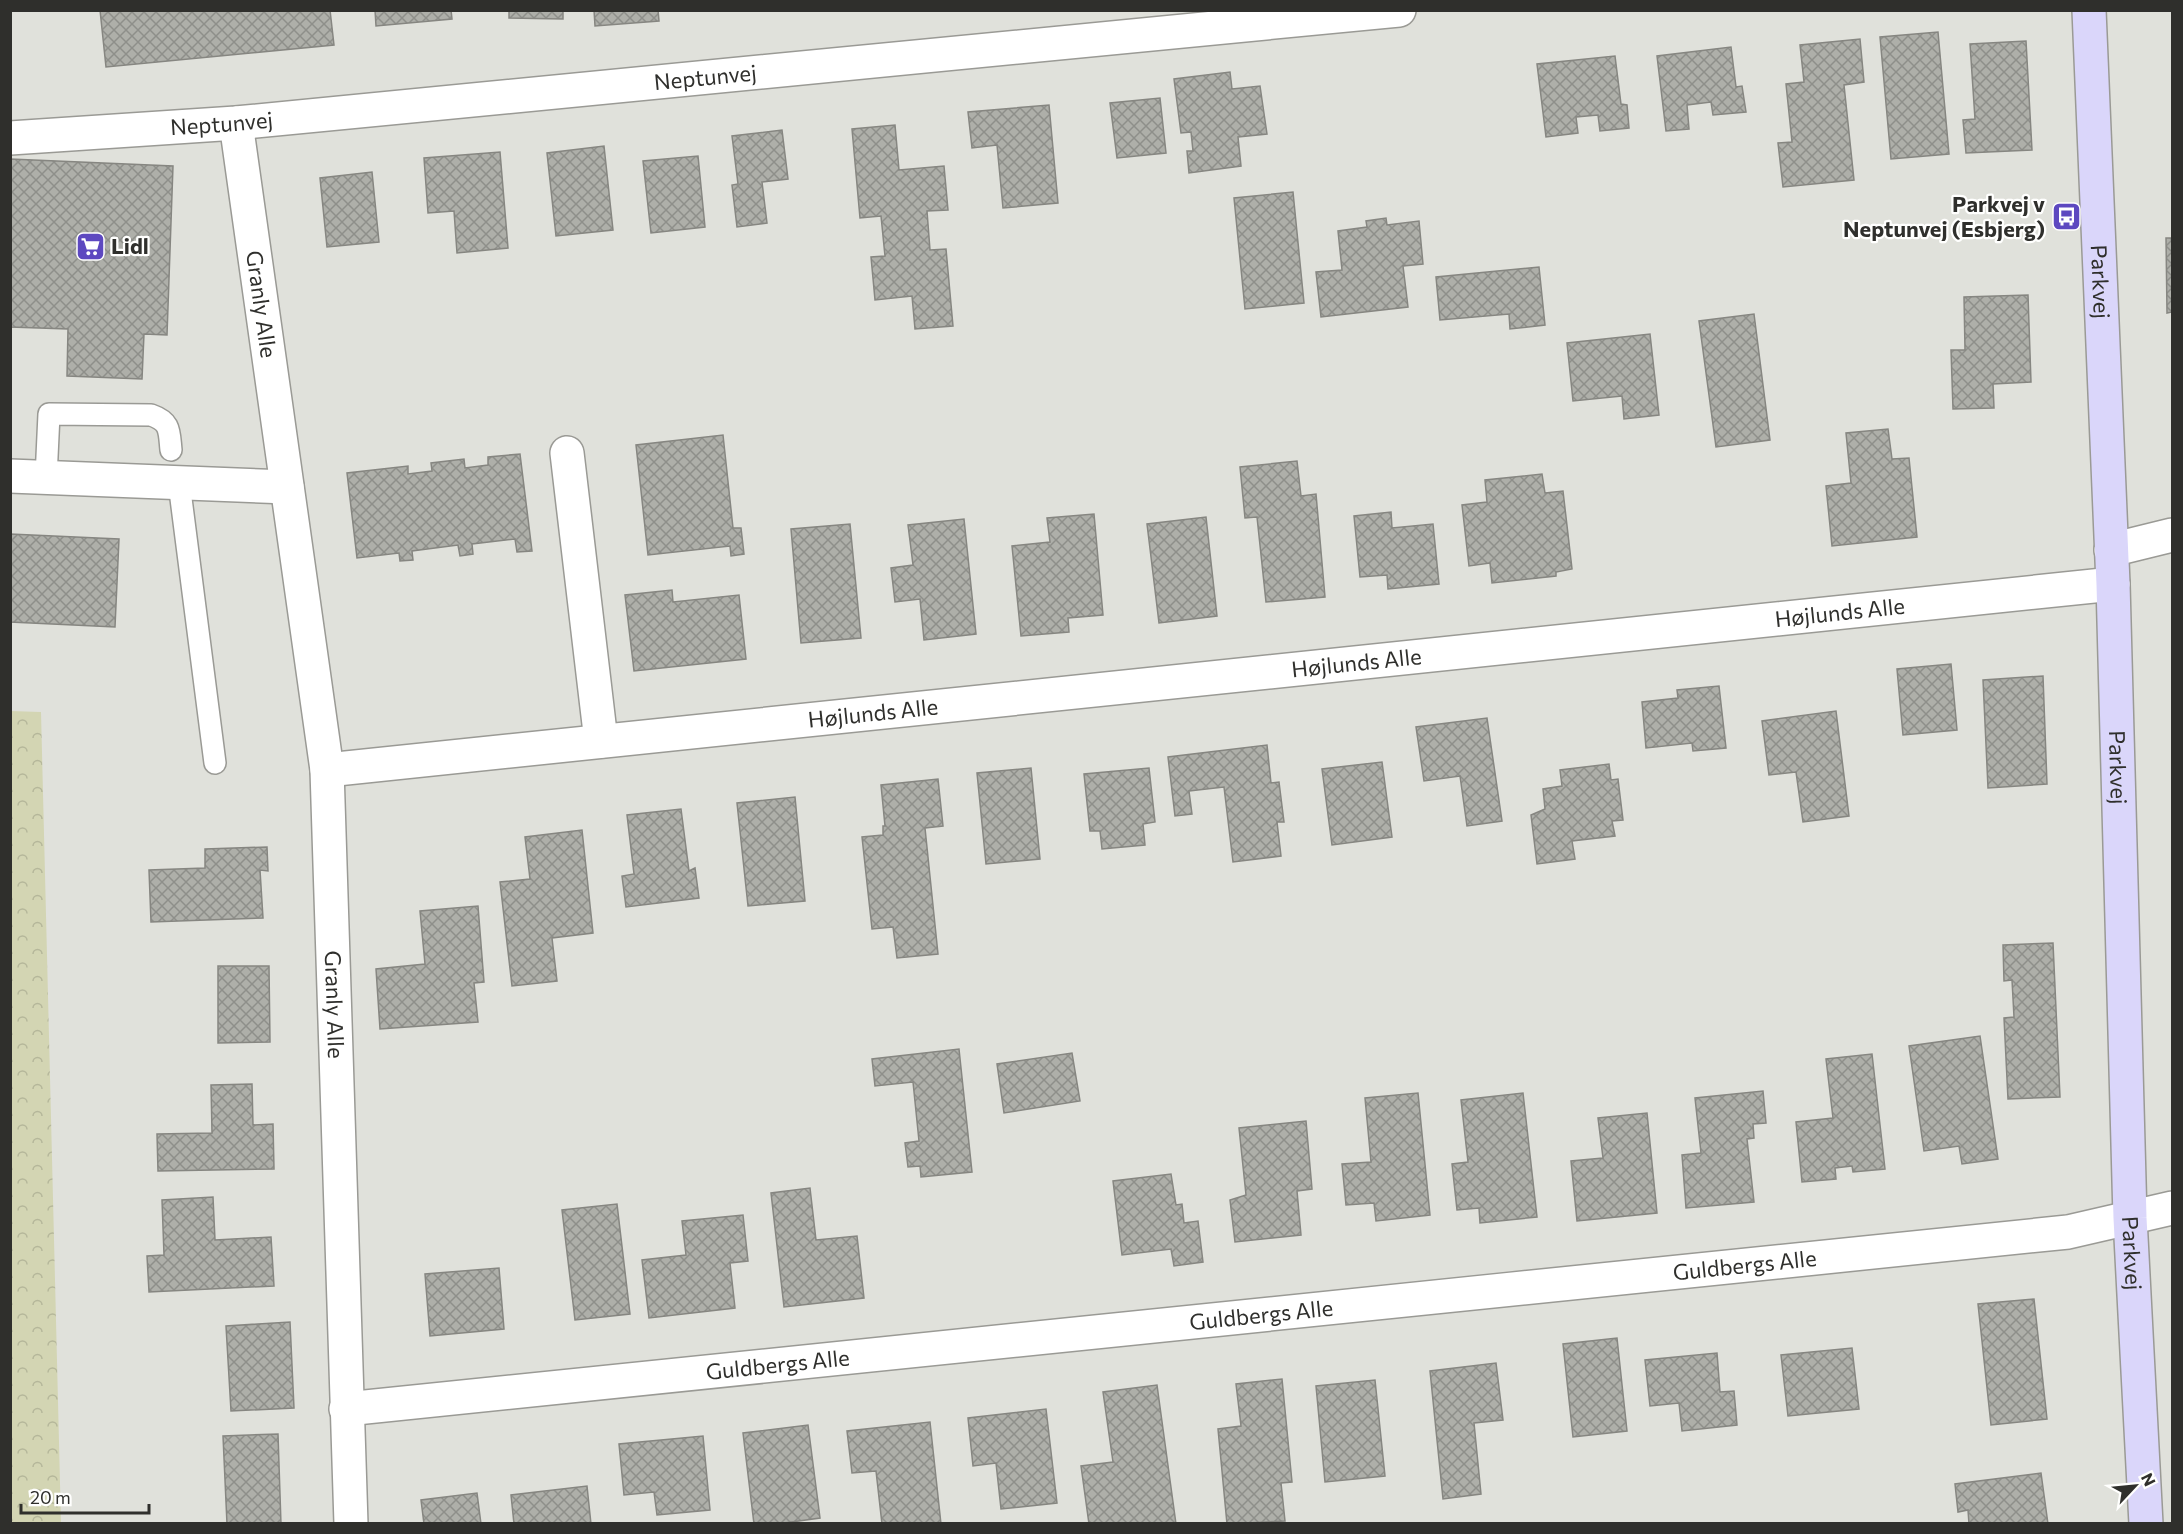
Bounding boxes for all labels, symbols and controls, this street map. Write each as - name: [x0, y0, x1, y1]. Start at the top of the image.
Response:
- street label: Neptunvej: [653, 58, 758, 95]
- street label: Neptunvej: [169, 105, 274, 140]
- place label: Parkvej v Neptunvej (Esbjerg): [1843, 190, 2045, 242]
- bus stop icon: Parkvej v Neptunvej (Esbjerg): [2050, 201, 2082, 233]
- supermarket icon: Lidl: [74, 230, 106, 262]
- place label: Lidl: [111, 232, 149, 259]
- street label: Parkvej: [2086, 244, 2116, 319]
- street label: Granly Alle: [241, 249, 283, 360]
- street label: Højlunds Alle: [1773, 592, 1906, 632]
- street label: Højlunds Alle: [1290, 642, 1423, 682]
- street label: Højlunds Alle: [807, 692, 939, 733]
- street label: Parkvej: [2104, 730, 2133, 805]
- street label: Granly Alle: [320, 950, 350, 1059]
- street label: Parkvej: [2117, 1215, 2148, 1291]
- street label: Guldbergs Alle: [1671, 1244, 1818, 1286]
- street label: Guldbergs Alle: [1188, 1294, 1334, 1335]
- street label: Guldbergs Alle: [705, 1343, 851, 1385]
- north arrow: [2105, 1456, 2165, 1516]
- text: N: [2138, 1470, 2160, 1489]
- scale bar: [21, 1477, 148, 1515]
- text: 20 m: [30, 1486, 71, 1508]

